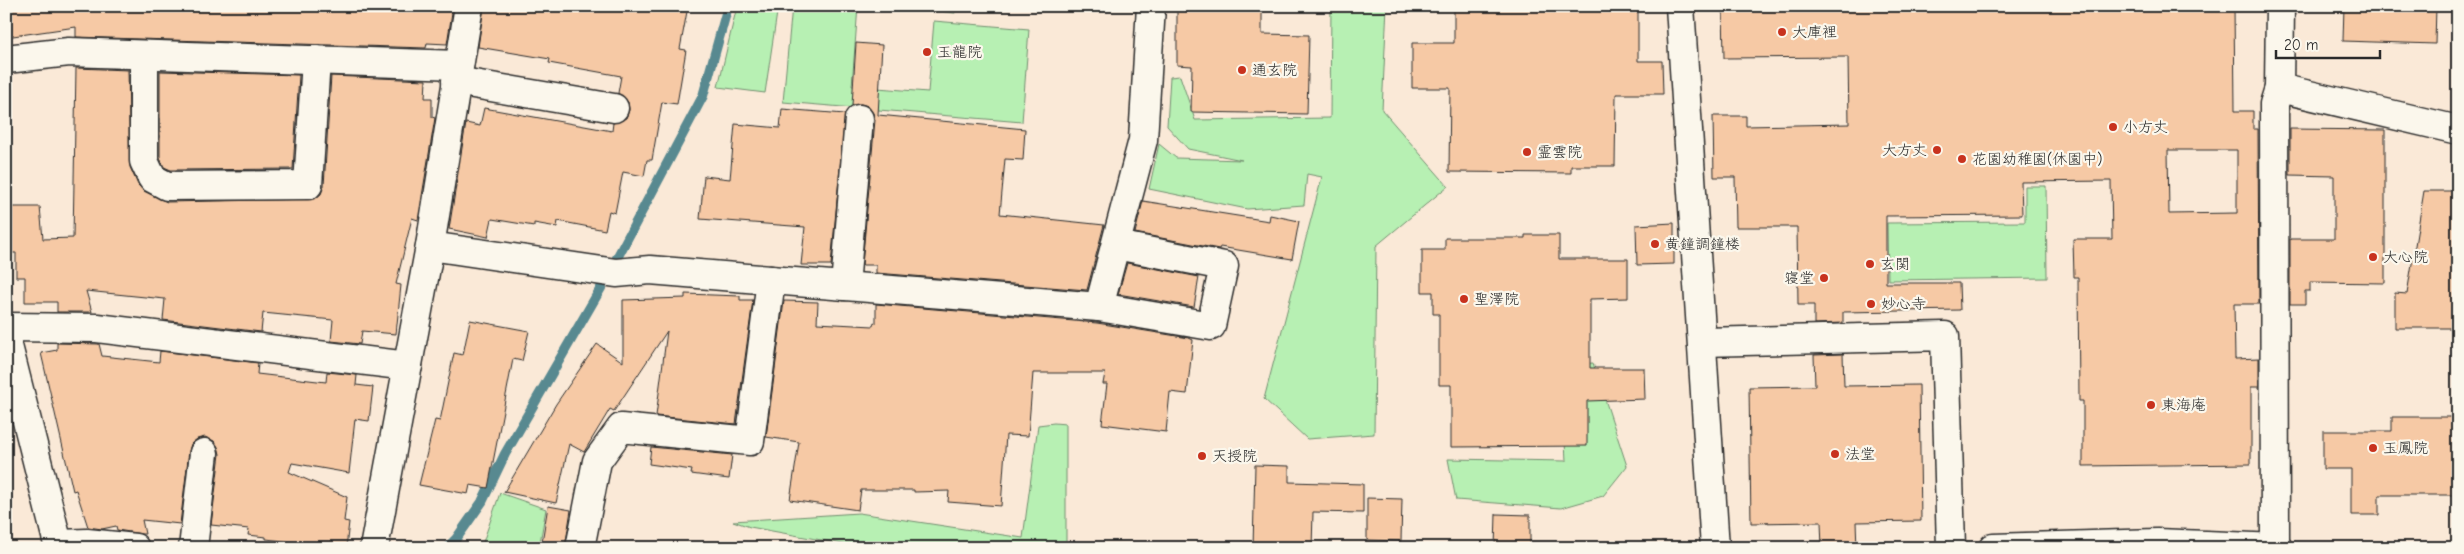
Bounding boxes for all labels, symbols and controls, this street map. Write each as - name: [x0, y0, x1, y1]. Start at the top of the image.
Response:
- place label: 大庫裡: [1792, 23, 1837, 41]
- marker: 大庫裡: [1776, 26, 1788, 38]
- scale bar: [2276, 28, 2380, 60]
- text: 20 m: [2284, 36, 2318, 54]
- place label: 玉龍院: [937, 43, 982, 61]
- marker: 玉龍院: [921, 46, 933, 58]
- place label: 通玄院: [1252, 61, 1297, 79]
- marker: 通玄院: [1236, 64, 1248, 76]
- place label: 小方丈: [2123, 118, 2168, 136]
- marker: 小方丈: [2107, 121, 2119, 133]
- place label: 大方丈: [1882, 141, 1927, 159]
- place label: 霊雲院: [1537, 143, 1582, 161]
- marker: 大方丈: [1931, 144, 1943, 156]
- marker: 霊雲院: [1521, 146, 1533, 158]
- place label: 花園幼稚園(休園中): [1972, 150, 2102, 168]
- marker: 花園幼稚園(休園中): [1956, 153, 1968, 165]
- place label: 黄鐘調鐘楼: [1665, 235, 1740, 253]
- marker: 黄鐘調鐘楼: [1649, 238, 1661, 250]
- place label: 大心院: [2383, 248, 2428, 266]
- marker: 大心院: [2367, 251, 2379, 263]
- place label: 玄関: [1880, 255, 1910, 273]
- marker: 玄関: [1864, 258, 1876, 270]
- place label: 寝堂: [1784, 269, 1814, 287]
- marker: 寝堂: [1818, 272, 1830, 284]
- place label: 聖澤院: [1474, 290, 1519, 308]
- marker: 聖澤院: [1458, 293, 1470, 305]
- place label: 妙心寺: [1881, 295, 1926, 313]
- marker: 妙心寺: [1865, 298, 1877, 310]
- place label: 東海庵: [2161, 396, 2206, 414]
- marker: 東海庵: [2145, 399, 2157, 411]
- place label: 玉鳳院: [2383, 439, 2428, 457]
- marker: 玉鳳院: [2367, 442, 2379, 454]
- place label: 法堂: [1845, 445, 1875, 463]
- place label: 天授院: [1212, 447, 1257, 465]
- marker: 法堂: [1829, 448, 1841, 460]
- marker: 天授院: [1196, 450, 1208, 462]

